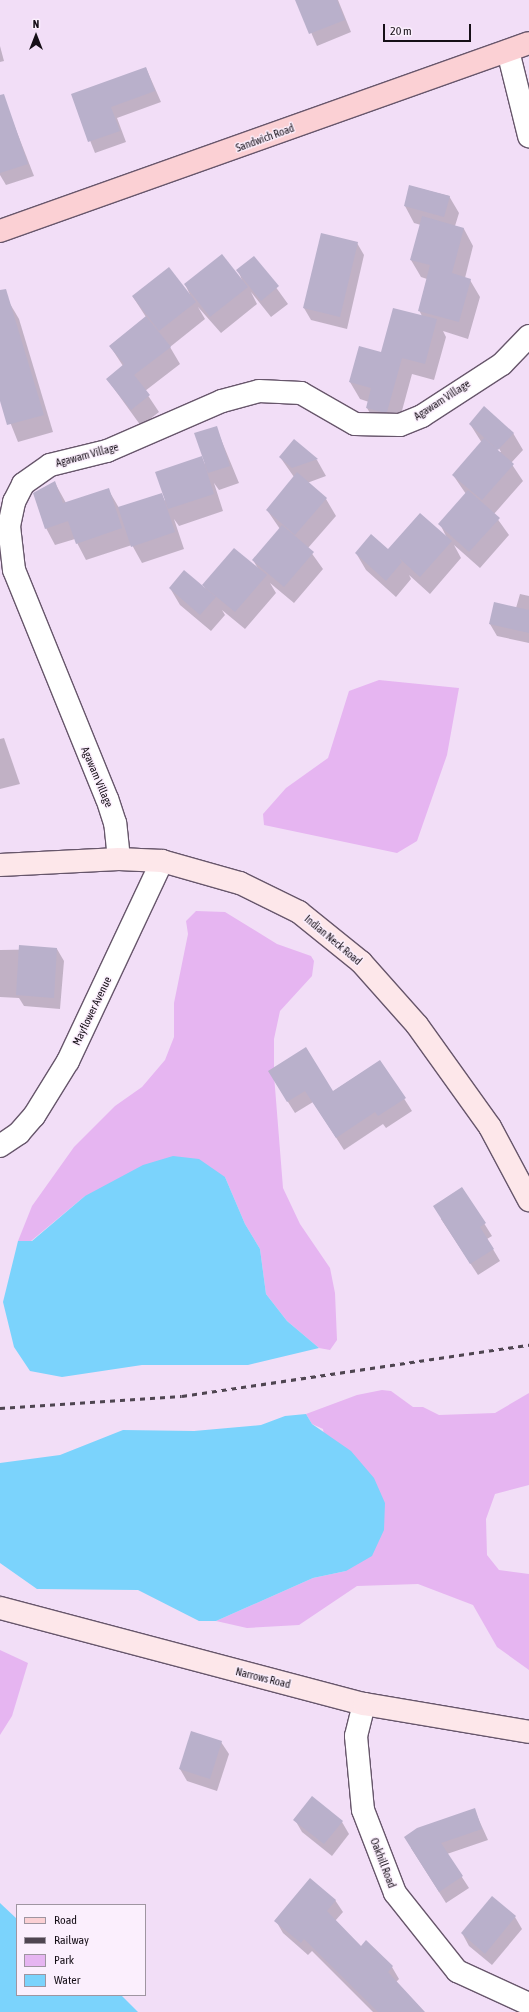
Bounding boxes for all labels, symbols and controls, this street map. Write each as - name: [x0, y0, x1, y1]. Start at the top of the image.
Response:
- north arrow: [16, 16, 56, 56]
- scale bar: [385, 16, 473, 42]
- text: N: [33, 18, 39, 30]
- text: 20 m: [390, 24, 412, 38]
- street label: Sandwich Road: [234, 121, 296, 155]
- street label: Agawam Village: [411, 377, 473, 423]
- street label: Agawam Village: [54, 440, 120, 470]
- street label: Agawam Village: [78, 745, 116, 809]
- street label: Indian Neck Road: [302, 912, 364, 968]
- street label: Mayflower Avenue: [70, 975, 114, 1047]
- street label: Narrows Road: [234, 1665, 292, 1691]
- street label: Oakhill Road: [367, 1836, 399, 1890]
- legend: [16, 1904, 146, 1996]
- text: Road: [54, 1913, 77, 1927]
- text: Railway: [54, 1933, 89, 1947]
- text: Park: [54, 1953, 74, 1967]
- text: Water: [54, 1973, 80, 1987]

